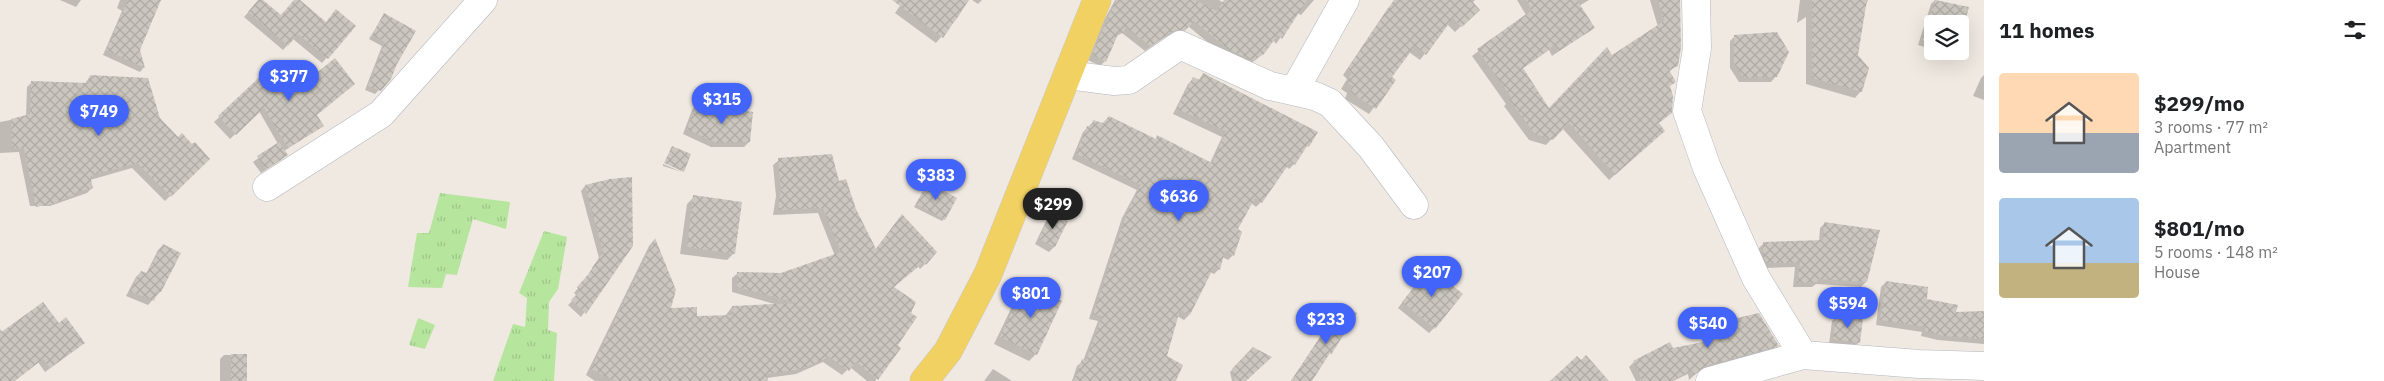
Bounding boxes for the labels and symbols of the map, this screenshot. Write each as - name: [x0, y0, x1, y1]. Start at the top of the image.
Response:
- pin: $377: [259, 59, 319, 102]
- pin: $315: [692, 82, 752, 125]
- pin: $749: [69, 94, 129, 137]
- pin: $383: [906, 158, 966, 201]
- pin: $636: [1149, 180, 1209, 222]
- pin: $299: [1023, 188, 1083, 230]
- pin: $207: [1402, 256, 1462, 298]
- pin: $801: [1001, 276, 1061, 319]
- pin: $594: [1818, 286, 1878, 329]
- pin: $233: [1296, 302, 1356, 345]
- pin: $540: [1678, 306, 1738, 349]

